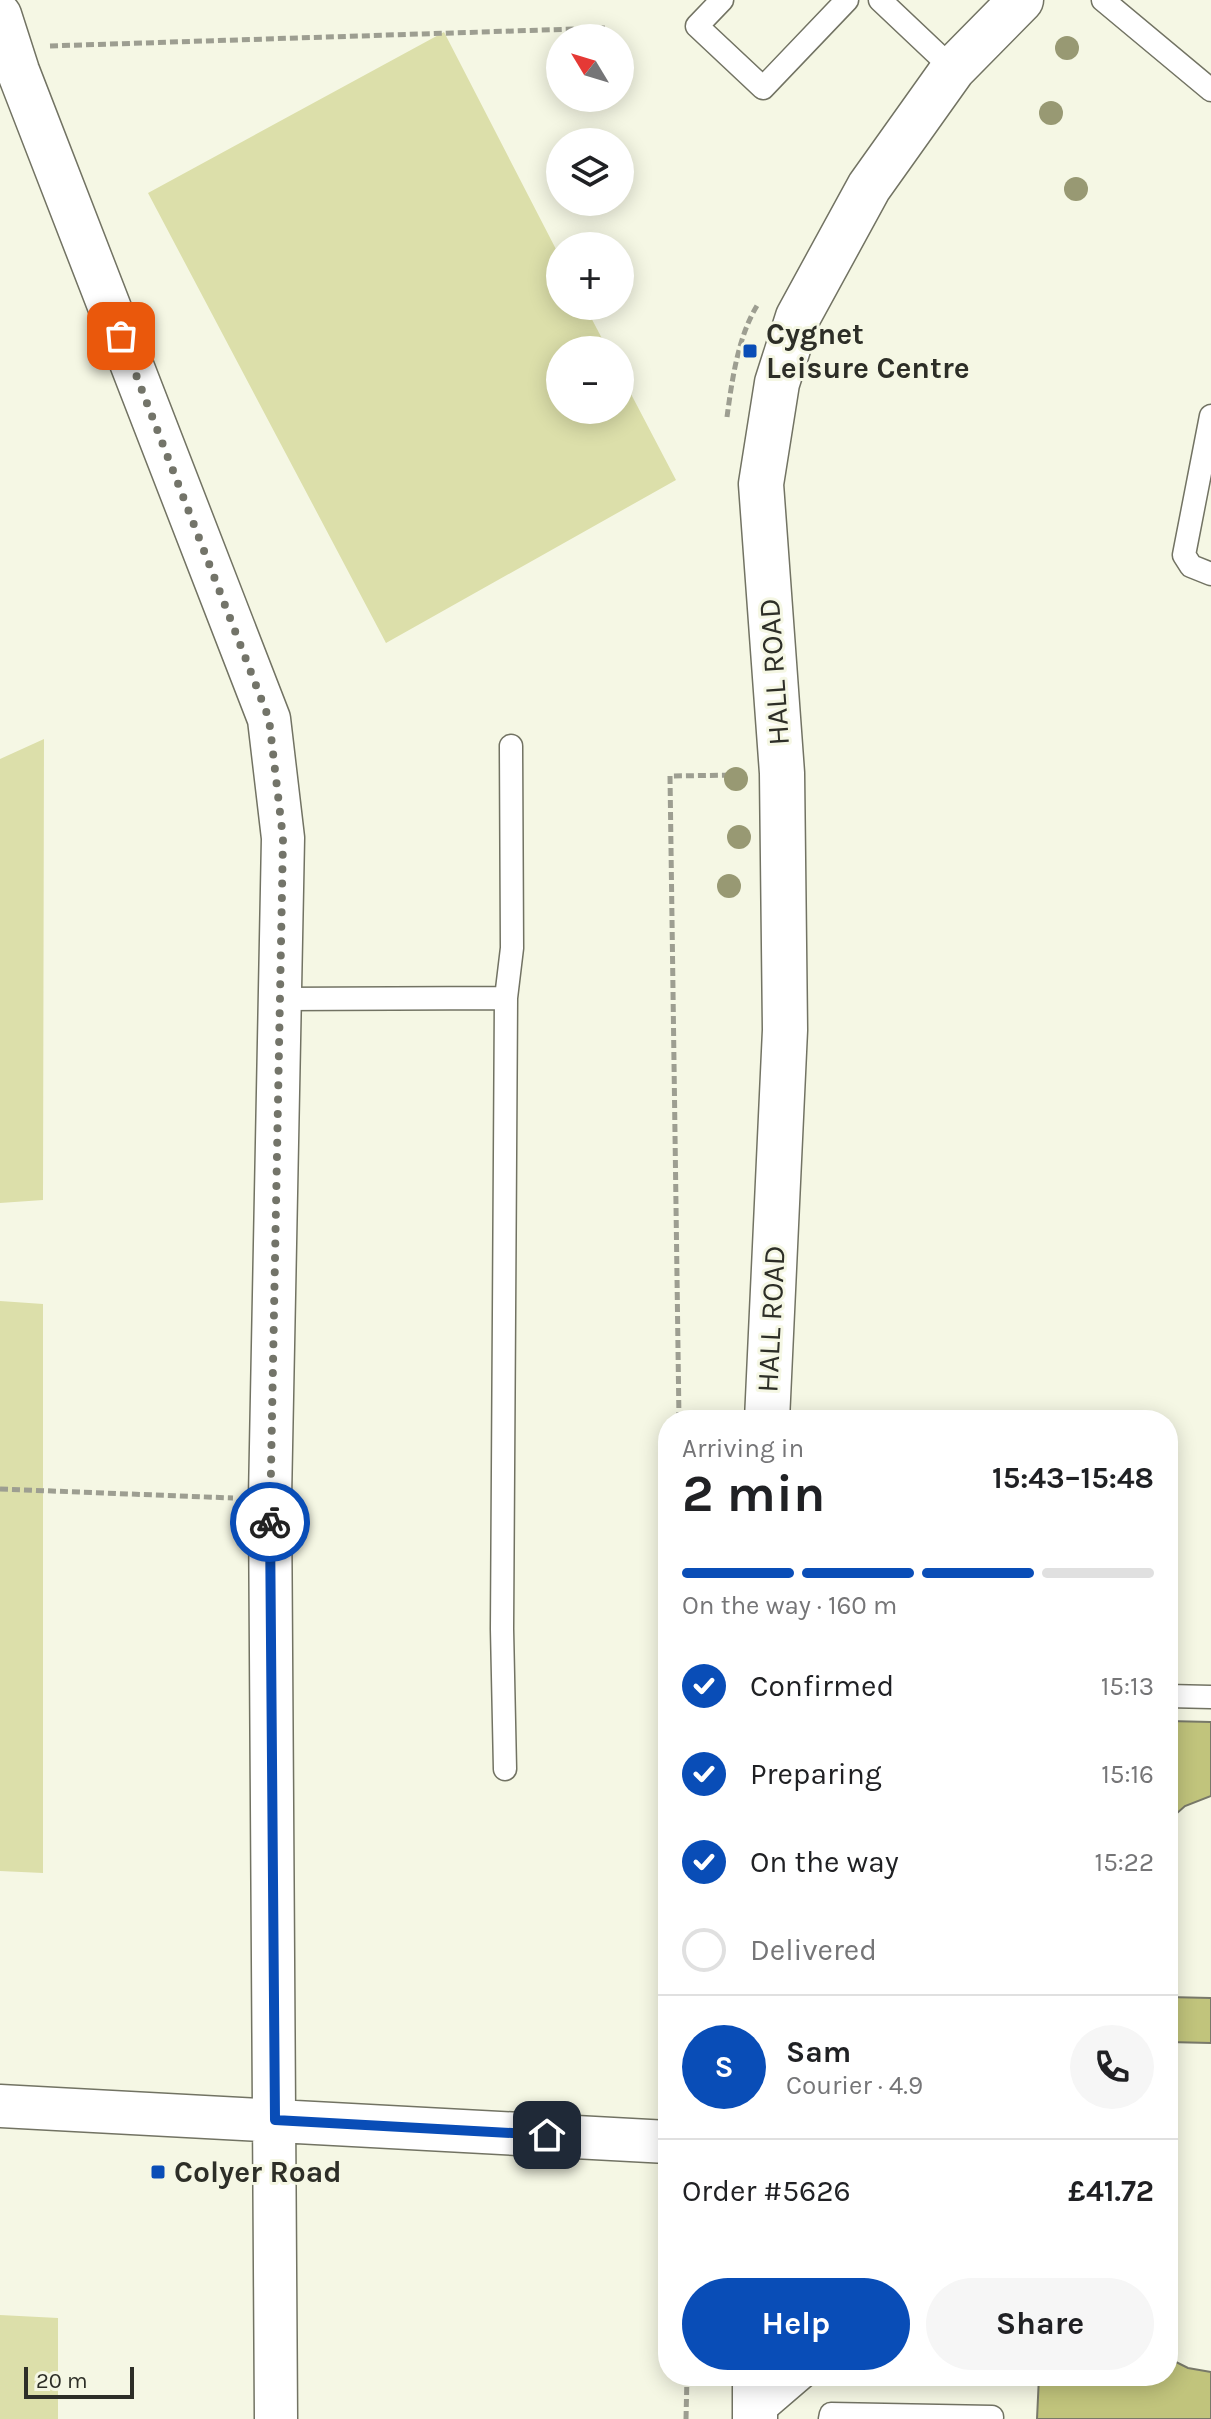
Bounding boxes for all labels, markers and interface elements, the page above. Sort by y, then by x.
north arrow [546,24,634,112]
map controls [546,24,634,424]
button: layers [546,128,634,216]
button: + [546,232,634,320]
pin [87,302,155,370]
icon: bag [99,314,143,358]
place label: Cygnet Leisure Centre [766,316,970,386]
button: − [546,336,634,424]
marker: Cygnet Leisure Centre [741,342,759,360]
street label: HALL ROAD [751,597,797,747]
street label: HALL ROAD [749,1245,793,1393]
text: Arriving in [682,1433,804,1464]
text: 15:43–15:48 [992,1460,1154,1496]
text: 2 min [682,1463,825,1524]
courier [230,1482,310,1562]
icon: bike [248,1500,292,1544]
text: On the way · 160 m [682,1590,897,1621]
icon: check [682,1664,726,1708]
text: Confirmed [750,1668,894,1704]
text: 15:13 [1101,1671,1154,1702]
icon: check [682,1752,726,1796]
text: Preparing [750,1756,882,1792]
text: 15:16 [1101,1759,1154,1790]
icon: check [682,1840,726,1884]
text: On the way [750,1844,899,1880]
text: 15:22 [1095,1847,1154,1878]
text: Delivered [750,1932,877,1968]
button: phone [1070,2025,1154,2109]
text: Sam [786,2034,851,2070]
text: S [714,2049,734,2085]
text: Courier · 4.9 [786,2070,923,2101]
pin [513,2101,581,2169]
icon: home [525,2113,569,2157]
place label: Colyer Road [174,2154,342,2190]
marker: Colyer Road [149,2163,167,2181]
text: Order #5626 [682,2173,851,2209]
text: £41.72 [1068,2173,1154,2209]
button: Help [682,2278,910,2370]
button: Share [926,2278,1154,2370]
scale bar [24,2363,134,2399]
text: 20 m [36,2368,88,2394]

